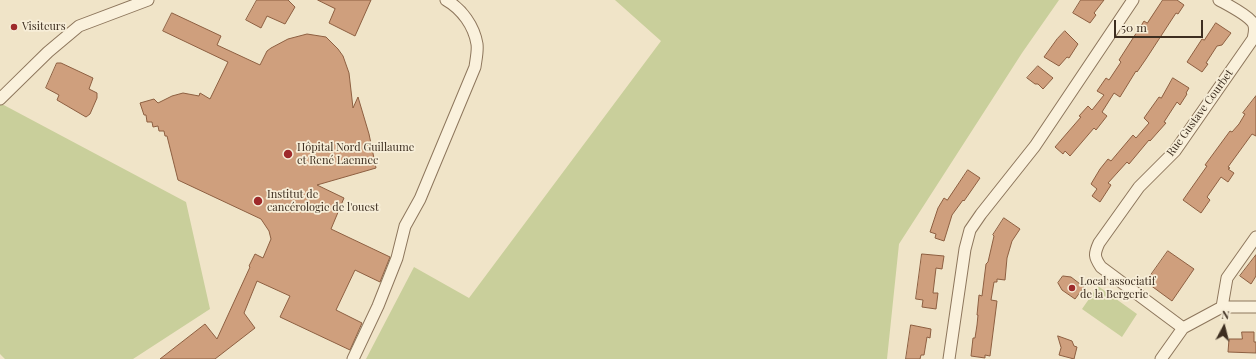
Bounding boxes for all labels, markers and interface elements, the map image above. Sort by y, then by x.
scale bar [1116,12,1205,38]
text: 50 m [1121,19,1147,35]
place label: Visiteurs [22,20,66,34]
marker: Visiteurs [9,22,19,32]
street label: Rue Gustave Courbet [1164,67,1236,159]
place label: Hôpital Nord Guillaume et René Laennec [297,141,414,167]
marker: Hôpital Nord Guillaume et René Laennec [282,148,294,160]
place label: Institut de cancérologie de l'ouest [267,188,379,214]
marker: Institut de cancérologie de l'ouest [252,195,264,207]
place label: Local associatif de la Bergerie [1080,275,1155,301]
marker: Local associatif de la Bergerie [1067,283,1077,293]
north arrow [1204,307,1244,347]
text: N [1221,307,1230,323]

